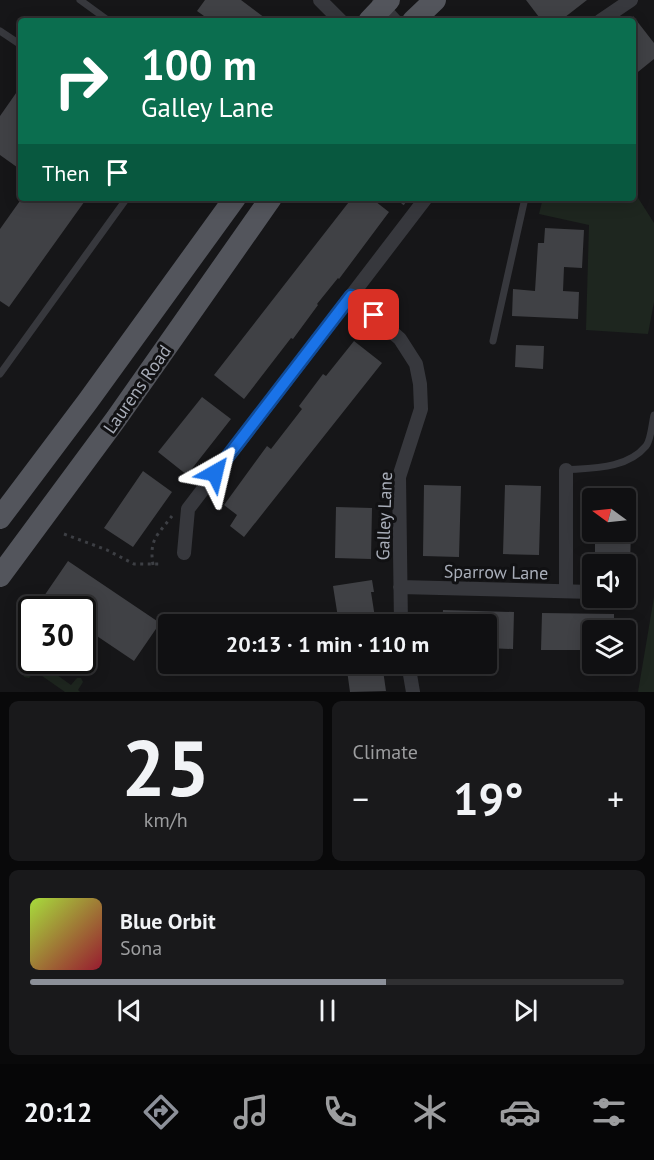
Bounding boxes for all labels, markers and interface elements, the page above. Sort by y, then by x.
text: 100 m [141,37,257,92]
icon: right [42,42,120,120]
text: Galley Lane [141,90,274,124]
icon: arrive [101,156,134,189]
text: Then [42,159,89,187]
pin [348,289,399,340]
icon: arrive [357,298,390,331]
street label: Laurens Road [98,340,176,438]
position arrow [183,441,247,505]
street label: Galley Lane [371,471,397,561]
north arrow [582,488,636,542]
map controls [582,488,636,674]
button: sound [582,554,636,608]
street label: Sparrow Lane [444,560,548,584]
speed limit sign: 30 [18,596,96,674]
button: layers [582,620,636,674]
text: 20:13 · 1 min · 110 m [226,630,429,658]
text: 25 [122,717,210,818]
text: Climate [353,739,418,765]
text: 19° [453,769,524,827]
text: − [353,777,369,820]
text: + [607,777,624,820]
text: km/h [144,807,188,833]
text: Blue Orbit [120,907,216,935]
text: Sona [120,935,162,961]
icon: previous [113,994,146,1027]
icon: pause [311,994,344,1027]
icon: next [509,994,542,1027]
icon: directions [140,1091,182,1133]
icon: music [230,1091,272,1133]
icon: phone [319,1091,361,1133]
icon: climate [409,1091,451,1133]
icon: car [499,1091,541,1133]
icon: filters [588,1091,630,1133]
text: 20:12 [24,1095,92,1129]

